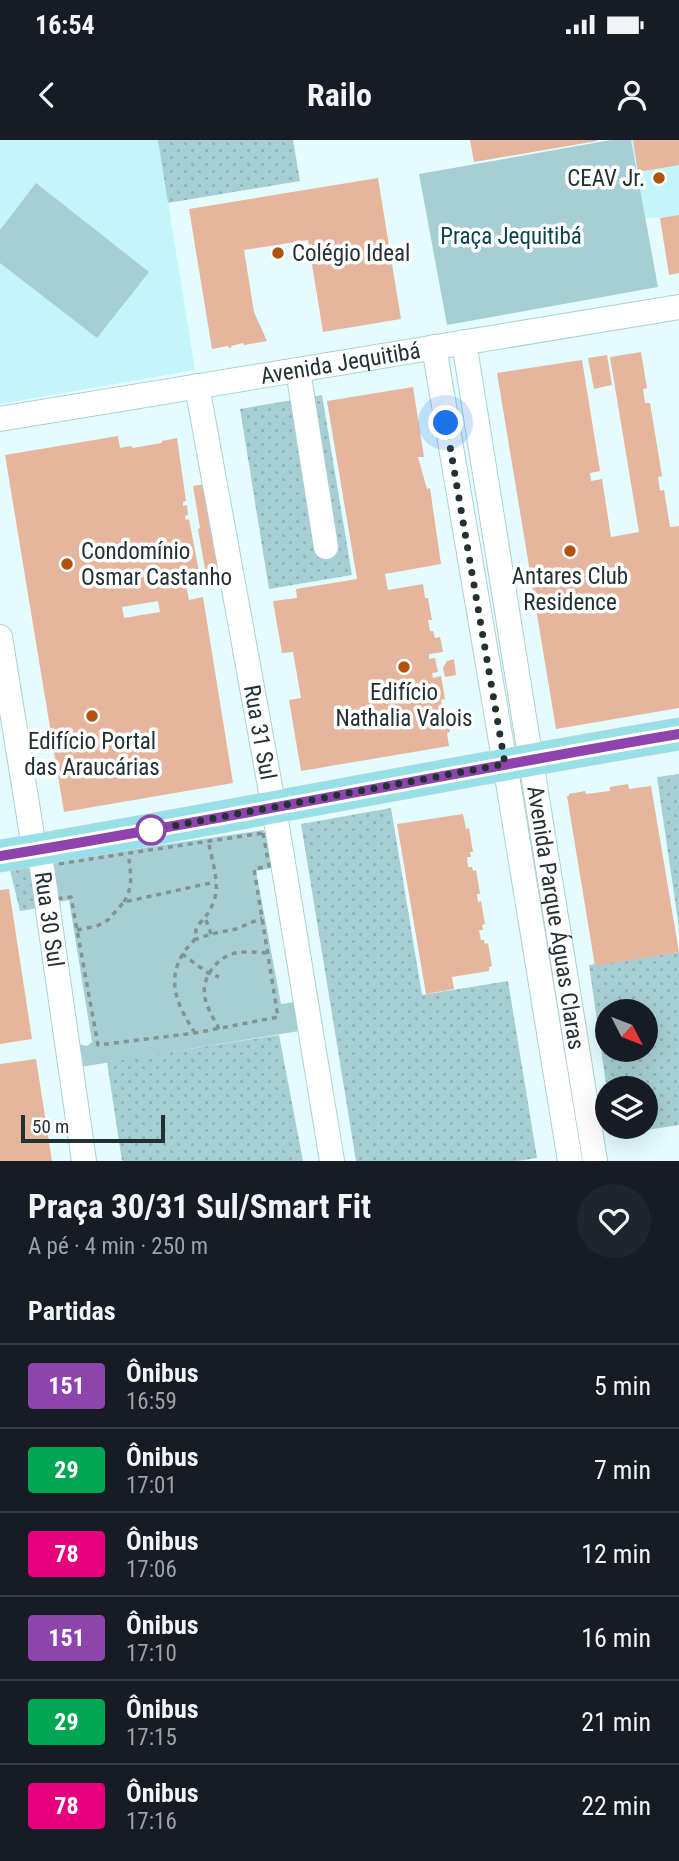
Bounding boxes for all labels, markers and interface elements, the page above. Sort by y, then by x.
text: 16:54 [35,10,95,40]
icon: back [28,76,66,114]
text: Railo [307,76,372,114]
icon: person [613,76,651,114]
place label: CEAV Jr. [567,165,645,192]
marker: CEAV Jr. [651,170,667,186]
park label: Praça Jequitibá [440,223,582,250]
place label: Colégio Ideal [292,240,410,267]
marker: Colégio Ideal [270,245,286,261]
street label: Avenida Jequitibá [258,336,422,389]
your location [428,405,463,440]
place label: Condomínio Osmar Castanho [81,538,232,591]
marker: Antares Club Residence [562,543,578,559]
marker: Condomínio Osmar Castanho [59,556,75,572]
place label: Antares Club Residence [512,563,628,616]
marker: Edifício Nathalia Valois [396,659,412,675]
place label: Edifício Nathalia Valois [335,679,473,732]
street label: Rua 31 Sul [238,683,282,782]
marker: Edifício Portal das Araucárias [84,708,100,724]
place label: Edifício Portal das Araucárias [24,728,160,781]
street label: Avenida Parque Águas Claras [522,784,590,1051]
unlabelled marker [136,815,166,845]
street label: Rua 30 Sul [29,870,70,969]
north arrow [595,999,658,1062]
map controls [595,999,658,1139]
button: layers [595,1076,658,1139]
scale bar [21,1112,164,1144]
text: 50 m [32,1115,69,1138]
button: heart [577,1184,651,1258]
text: Praça 30/31 Sul/Smart Fit [28,1187,371,1226]
text: A pé · 4 min · 250 m [28,1233,208,1260]
text: Partidas [28,1296,116,1326]
text: Ônibus [126,1358,199,1388]
text: 5 min [594,1371,651,1401]
text: 151 [48,1372,85,1400]
text: 16:59 [126,1388,177,1415]
text: Ônibus [126,1442,199,1472]
text: 7 min [594,1455,651,1485]
text: 29 [54,1456,79,1484]
text: 17:01 [126,1472,177,1499]
text: Ônibus [126,1526,199,1556]
text: 12 min [581,1539,651,1569]
text: 78 [54,1540,79,1568]
text: 17:06 [126,1556,177,1583]
text: Ônibus [126,1610,199,1640]
text: 16 min [581,1623,651,1653]
text: 151 [48,1624,85,1652]
text: 17:10 [126,1640,177,1667]
text: Ônibus [126,1694,199,1724]
text: 21 min [581,1707,651,1737]
text: 29 [54,1708,79,1736]
text: 17:15 [126,1724,177,1751]
text: Ônibus [126,1778,199,1808]
text: 22 min [581,1791,651,1821]
text: 78 [54,1792,79,1820]
text: 17:16 [126,1808,177,1835]

